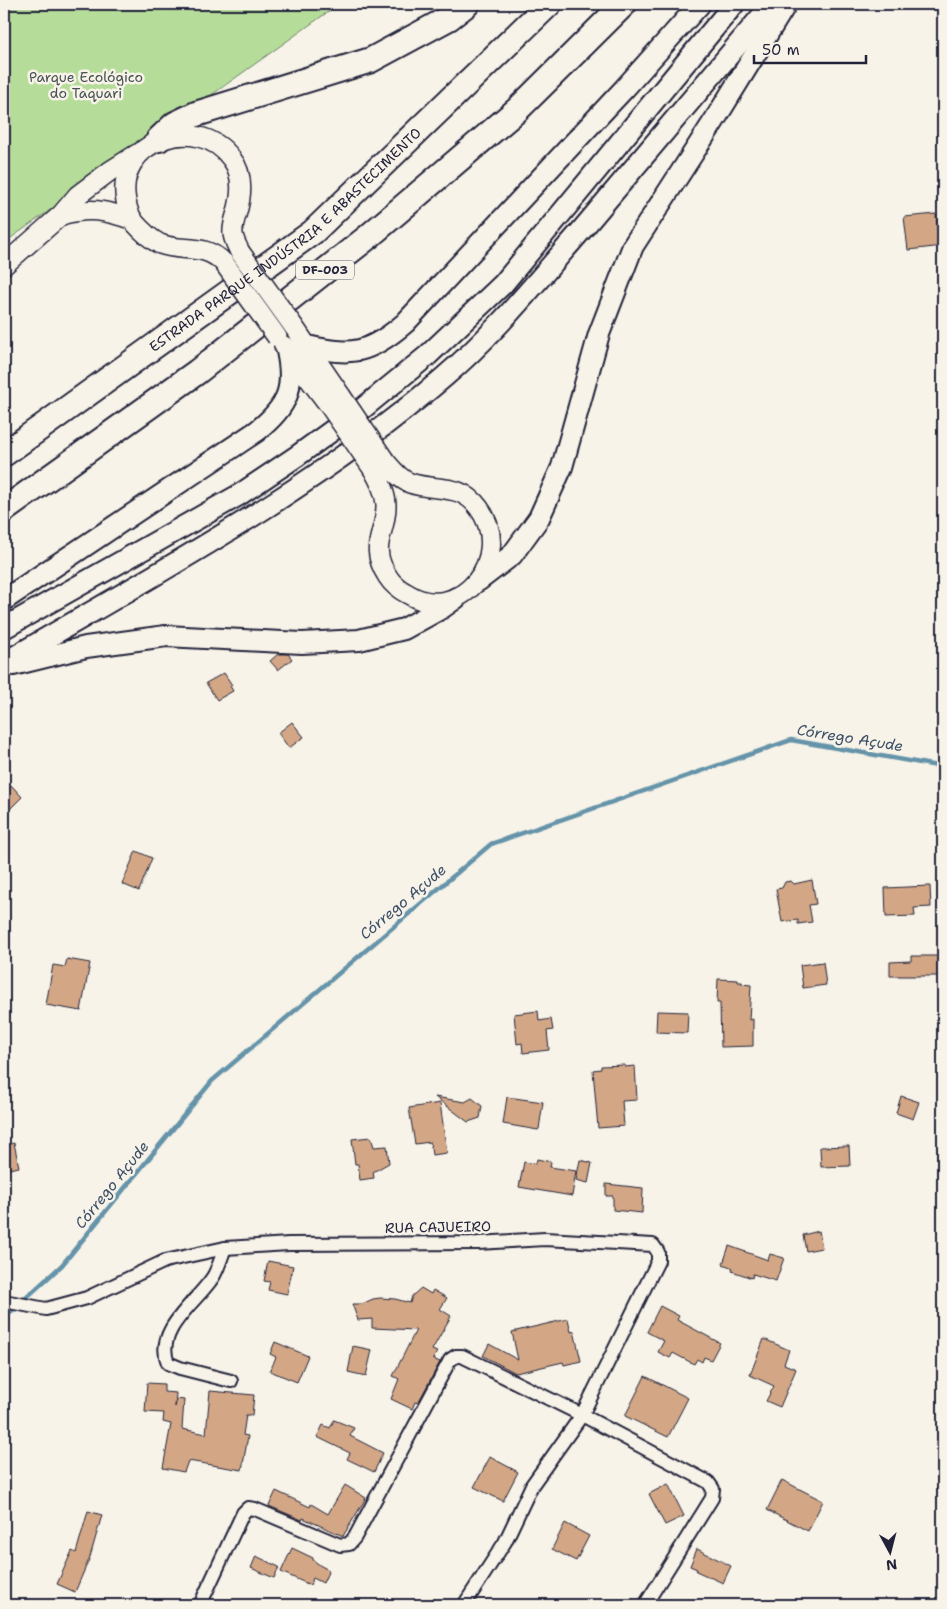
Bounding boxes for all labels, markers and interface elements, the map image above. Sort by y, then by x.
scale bar [754,32,867,64]
text: 50 m [762,40,800,60]
park label: Parque Ecológico do Taquari [29,68,143,102]
street label: ESTRADA PARQUE INDÚSTRIA E ABASTECIMENTO [146,124,425,356]
road number: DF-003 [296,260,354,280]
water label: Córrego Açude [795,720,905,756]
water label: Córrego Açude [355,860,451,944]
water label: Córrego Açude [70,1137,154,1233]
street label: RUA CAJUEIRO [385,1217,491,1237]
north arrow [864,1526,914,1576]
text: N [885,1555,898,1575]

